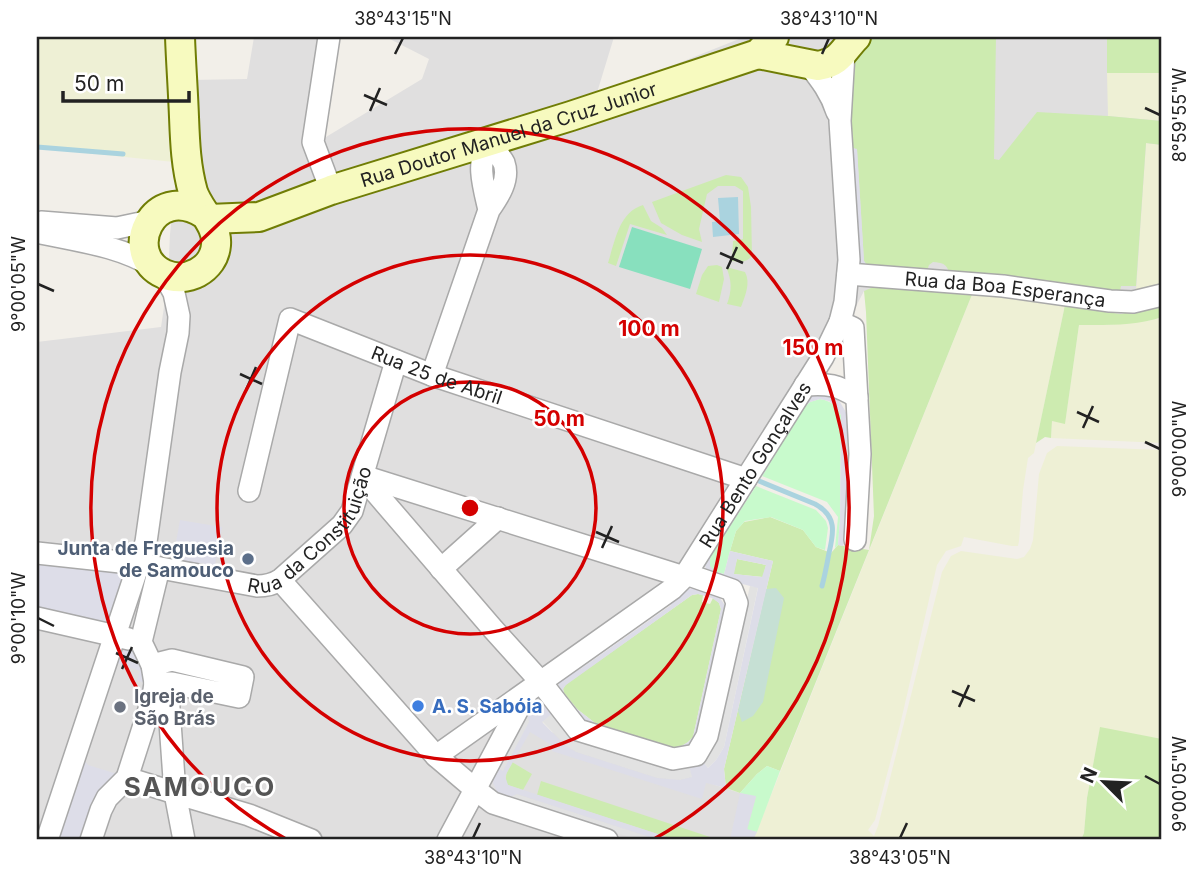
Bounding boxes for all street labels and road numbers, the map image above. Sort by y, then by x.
street label: Rua Doutor Manuel da Cruz Junior [358,77,660,192]
street label: Rua da Boa Esperança [904,267,1107,312]
street label: Rua 25 de Abril [368,341,505,409]
street label: Rua Bento Gonçalves [694,378,816,552]
street label: Rua da Constituição [245,464,376,598]

